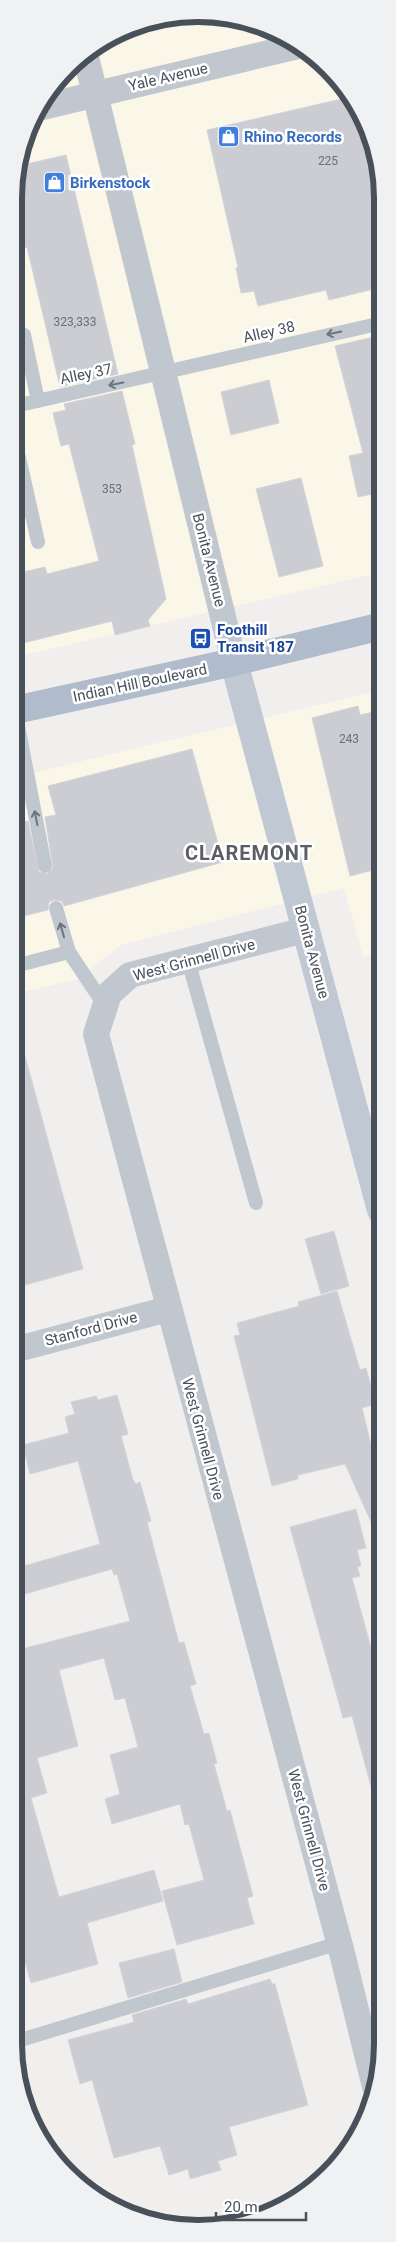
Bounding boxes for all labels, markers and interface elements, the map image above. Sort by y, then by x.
street label: Yale Avenue [127,59,210,95]
shop icon: Rhino Records [216,125,240,149]
place label: Rhino Records [244,128,342,146]
house number: 225 [318,154,338,168]
shop icon: Birkenstock [42,171,66,195]
place label: Birkenstock [70,174,151,192]
house number: 323,333 [54,315,96,329]
street label: Alley 38 [241,317,297,347]
one-way arrow [327,329,343,338]
street label: Alley 37 [58,360,114,388]
one-way arrow [108,380,124,389]
house number: 353 [102,482,122,496]
street label: Bonita Avenue [189,511,229,609]
place label: Foothill Transit 187 [217,621,294,656]
bus stop icon: Foothill Transit 187 [189,627,213,651]
street label: Indian Hill Boulevard [71,660,209,706]
house number: 243 [339,732,359,746]
one-way arrow [31,811,40,827]
district label: CLAREMONT [185,841,313,865]
street label: Bonita Avenue [291,903,333,1001]
one-way arrow [57,923,67,939]
street label: West Grinnell Drive [131,935,257,985]
street label: Stanford Drive [43,1308,139,1350]
street label: West Grinnell Drive [178,1376,228,1502]
street label: West Grinnell Drive [284,1767,334,1893]
scale bar [216,2190,306,2222]
text: 20 m [224,2198,258,2216]

